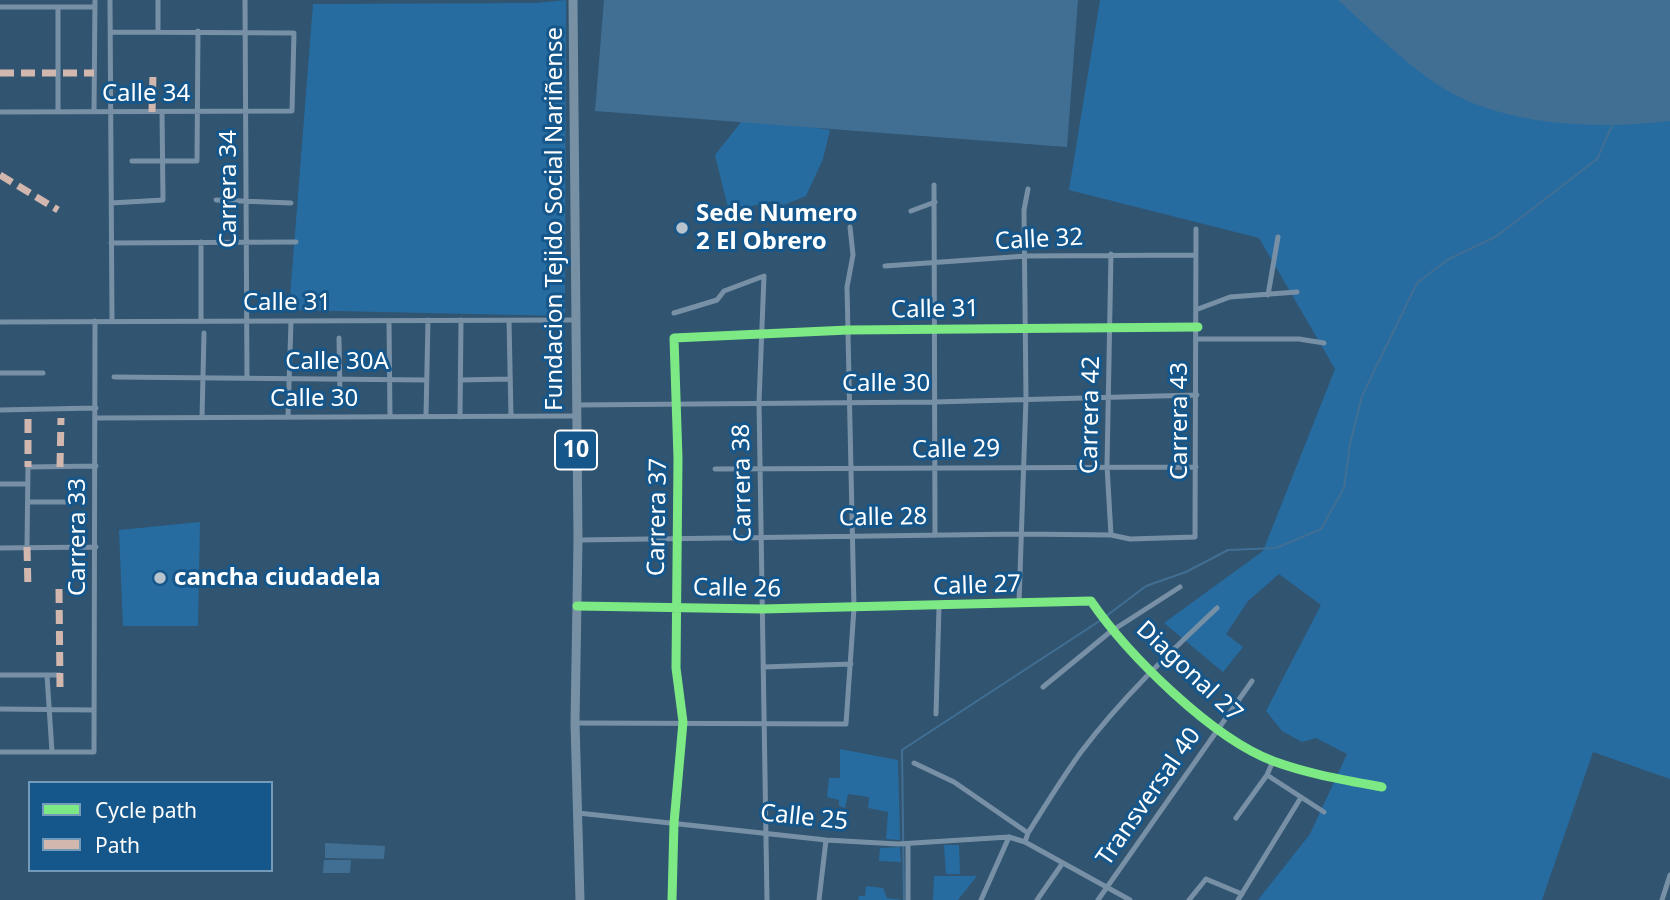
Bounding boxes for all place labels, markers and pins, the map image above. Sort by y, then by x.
place label: Sede Numero 2 El Obrero [696,200,857,256]
marker: Sede Numero 2 El Obrero [674,220,690,236]
place label: cancha ciudadela [174,564,381,592]
marker: cancha ciudadela [152,570,168,586]

